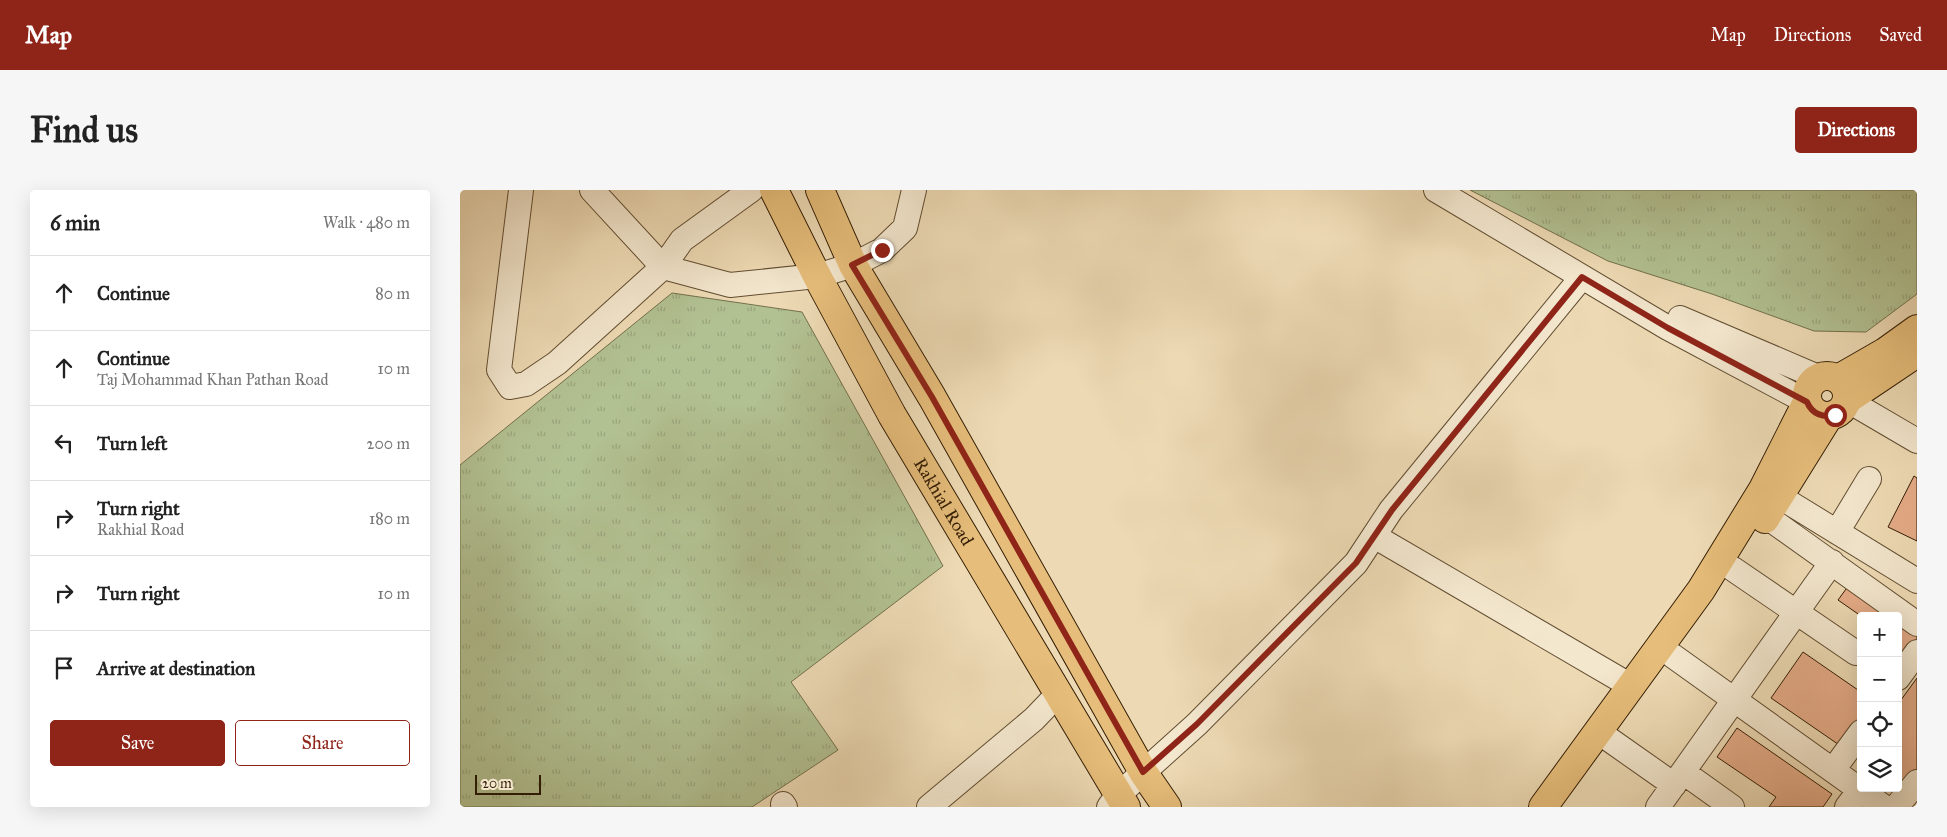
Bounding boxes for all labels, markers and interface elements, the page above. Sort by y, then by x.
text: Map [25,20,72,50]
text: Map [1710,24,1746,46]
text: Directions [1774,24,1851,46]
text: Saved [1879,24,1922,46]
button: Directions [1795,107,1917,153]
text: Find us [30,109,138,152]
text: 6 min [50,210,100,236]
text: Walk · 480 m [323,213,410,232]
route end [871,239,894,262]
icon: ahead [50,279,78,307]
text: Continue [97,282,170,305]
text: 80 m [375,284,410,303]
text: Continue [97,347,170,370]
icon: ahead [50,354,78,382]
text: 10 m [378,359,410,378]
text: Taj Mohammad Khan Pathan Road [97,370,329,389]
route start [1824,404,1847,427]
icon: left [50,429,78,457]
text: Turn left [97,432,167,455]
text: 200 m [367,434,410,453]
street label: Rakhial Road [909,454,978,550]
text: Turn right [97,497,180,520]
icon: right [50,504,78,532]
text: 180 m [369,509,410,528]
text: Rakhial Road [97,520,184,539]
icon: right [50,579,78,607]
text: Turn right [97,582,180,605]
text: 10 m [378,584,410,603]
map controls [1857,612,1902,792]
button: + [1857,612,1902,657]
icon: arrive [50,654,78,682]
text: Arrive at destination [97,657,255,680]
button: − [1857,657,1902,702]
button: locate [1857,702,1902,747]
button: Save [50,720,225,766]
button: Share [235,720,410,766]
button: layers [1857,747,1902,792]
scale bar [475,772,541,795]
text: 20 m [482,775,512,792]

